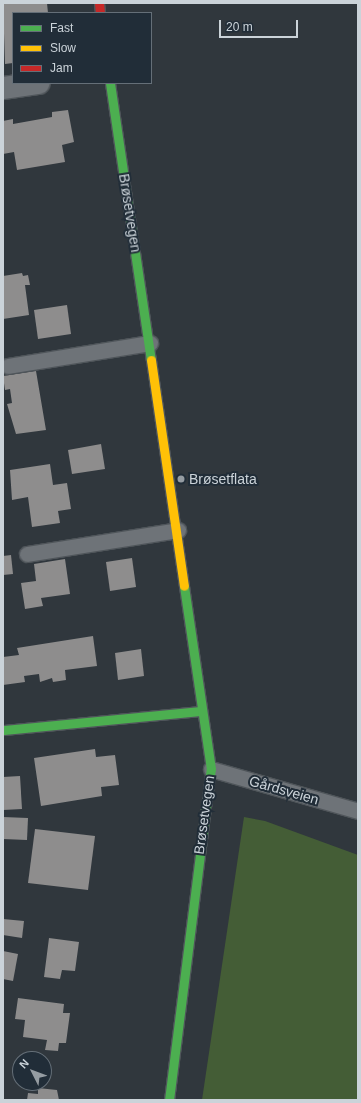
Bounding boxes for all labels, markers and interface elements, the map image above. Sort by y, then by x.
legend [12,12,152,84]
scale bar [221,12,300,38]
text: 20 m [226,20,253,34]
text: Fast [50,21,73,35]
text: Slow [50,41,76,55]
text: Jam [50,61,73,75]
street label: Brøsetvegen [115,172,145,254]
place label: Brøsetflata [189,471,257,487]
marker: Brøsetflata [176,474,186,484]
street label: Gårdsveien [247,772,321,808]
street label: Brøsetvegen [190,775,218,855]
north arrow [12,1051,52,1091]
text: N [17,1057,31,1071]

